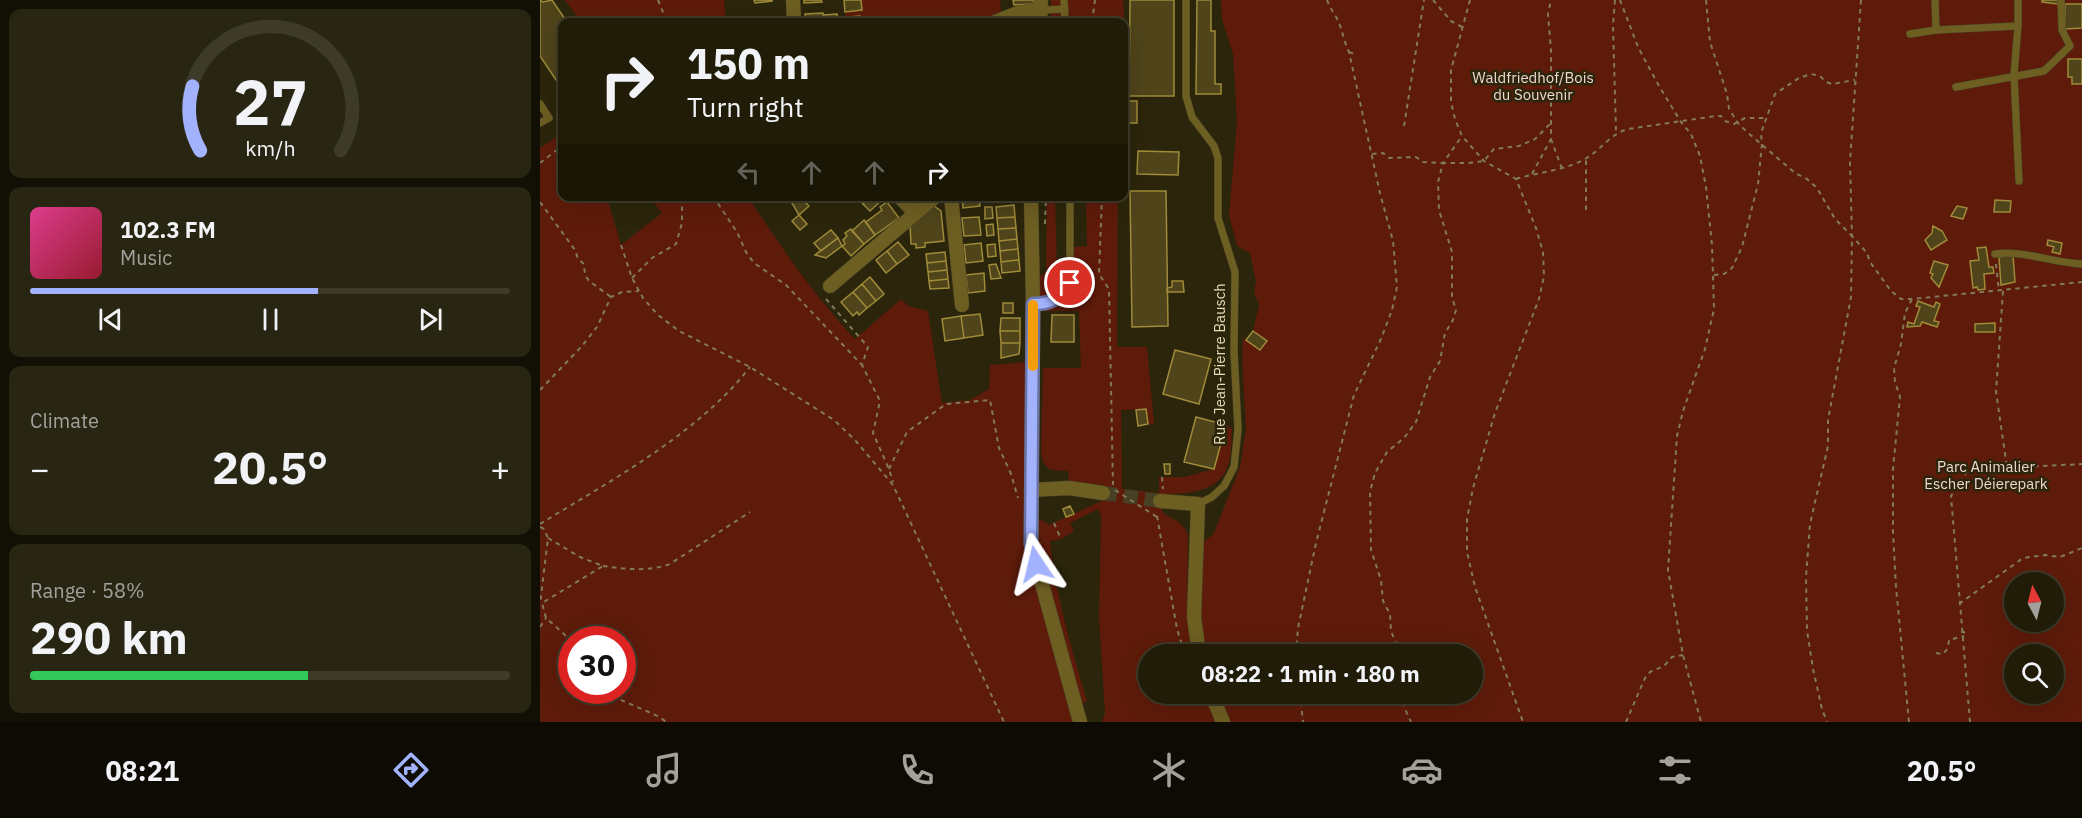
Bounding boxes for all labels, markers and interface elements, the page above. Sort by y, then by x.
text: 150 m [687,36,810,91]
icon: right [588,42,666,120]
text: 27 [233,61,307,142]
park label: Waldfriedhof/Bois du Souvenir [1472,68,1594,104]
text: Turn right [687,89,804,124]
text: km/h [245,134,295,162]
icon: left [732,156,765,189]
icon: ahead [795,156,828,189]
icon: ahead [858,156,891,189]
icon: right [921,156,954,189]
text: 102.3 FM [120,215,216,244]
text: Music [120,244,172,271]
pin [1044,257,1095,308]
icon: arrive [1053,266,1086,299]
street label: Rue Jean-Pierre Bausch [1210,283,1229,445]
icon: previous [94,303,127,336]
icon: pause [254,303,287,336]
icon: next [414,303,447,336]
text: Climate [30,407,99,434]
text: 20.5° [212,438,328,496]
text: − [30,447,50,490]
text: + [490,447,510,490]
park label: Parc Animalier Escher Déierepark [1924,457,2048,493]
position arrow [1004,532,1068,596]
north arrow [2004,572,2064,632]
map controls [2004,572,2064,704]
text: Range · 58% [30,577,145,604]
text: 290 km [30,608,188,666]
speed limit sign: 30 [558,626,636,704]
button: search [2004,644,2064,704]
text: 08:22 · 1 min · 180 m [1201,659,1420,688]
icon: directions [390,749,432,791]
icon: music [643,749,685,791]
icon: phone [896,749,938,791]
icon: climate [1148,749,1190,791]
icon: car [1401,749,1443,791]
icon: filters [1654,749,1696,791]
text: 08:21 [105,753,179,788]
text: 20.5° [1907,753,1976,788]

